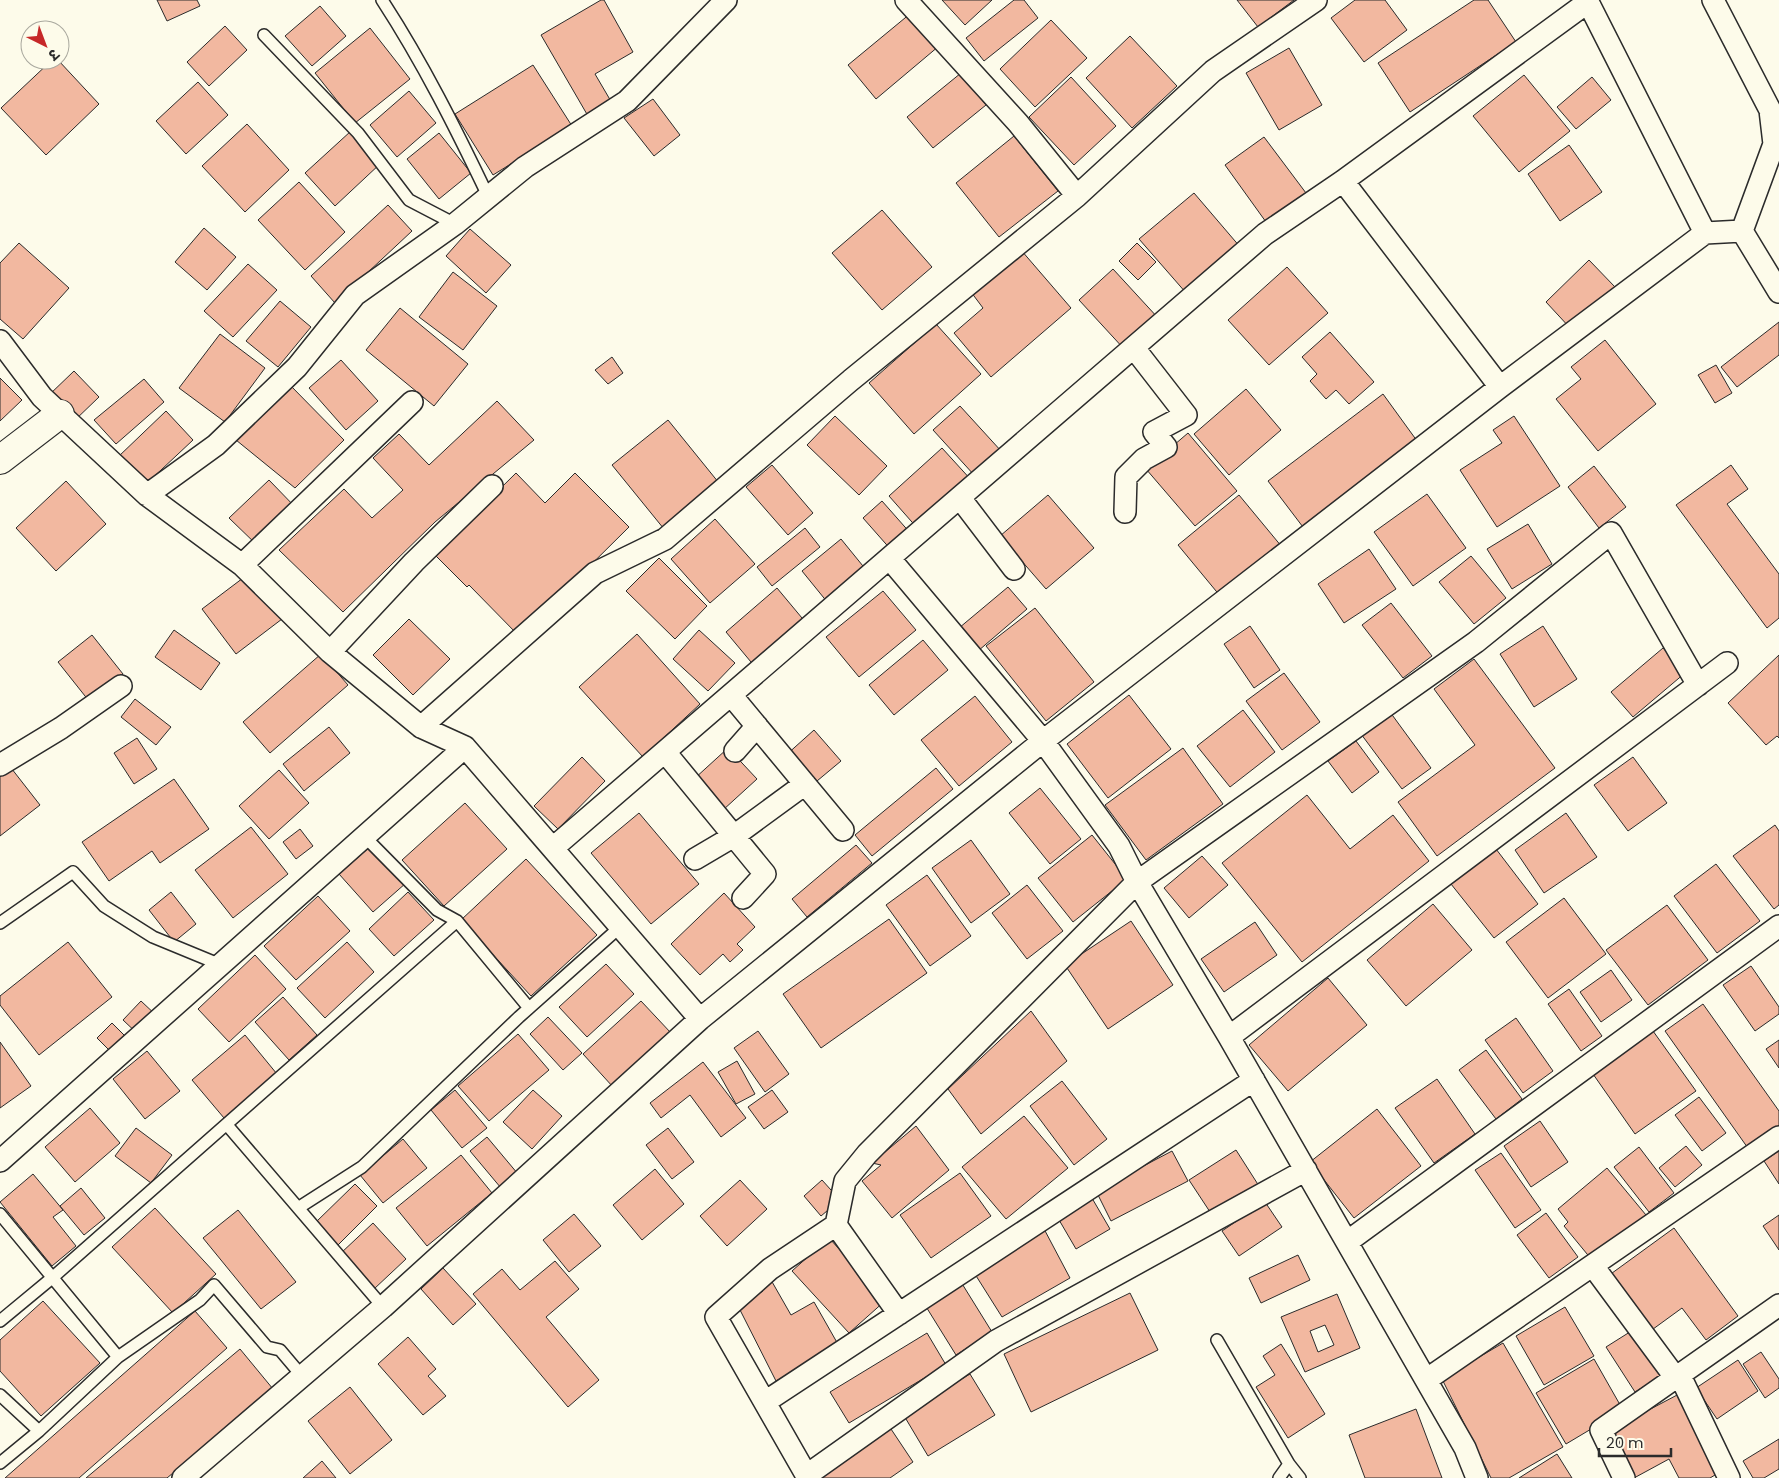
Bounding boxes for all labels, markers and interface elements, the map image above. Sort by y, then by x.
north arrow [20,20,70,70]
text: उ [43,44,64,65]
scale bar [1599,1426,1672,1458]
text: 20 m [1606,1432,1644,1453]

